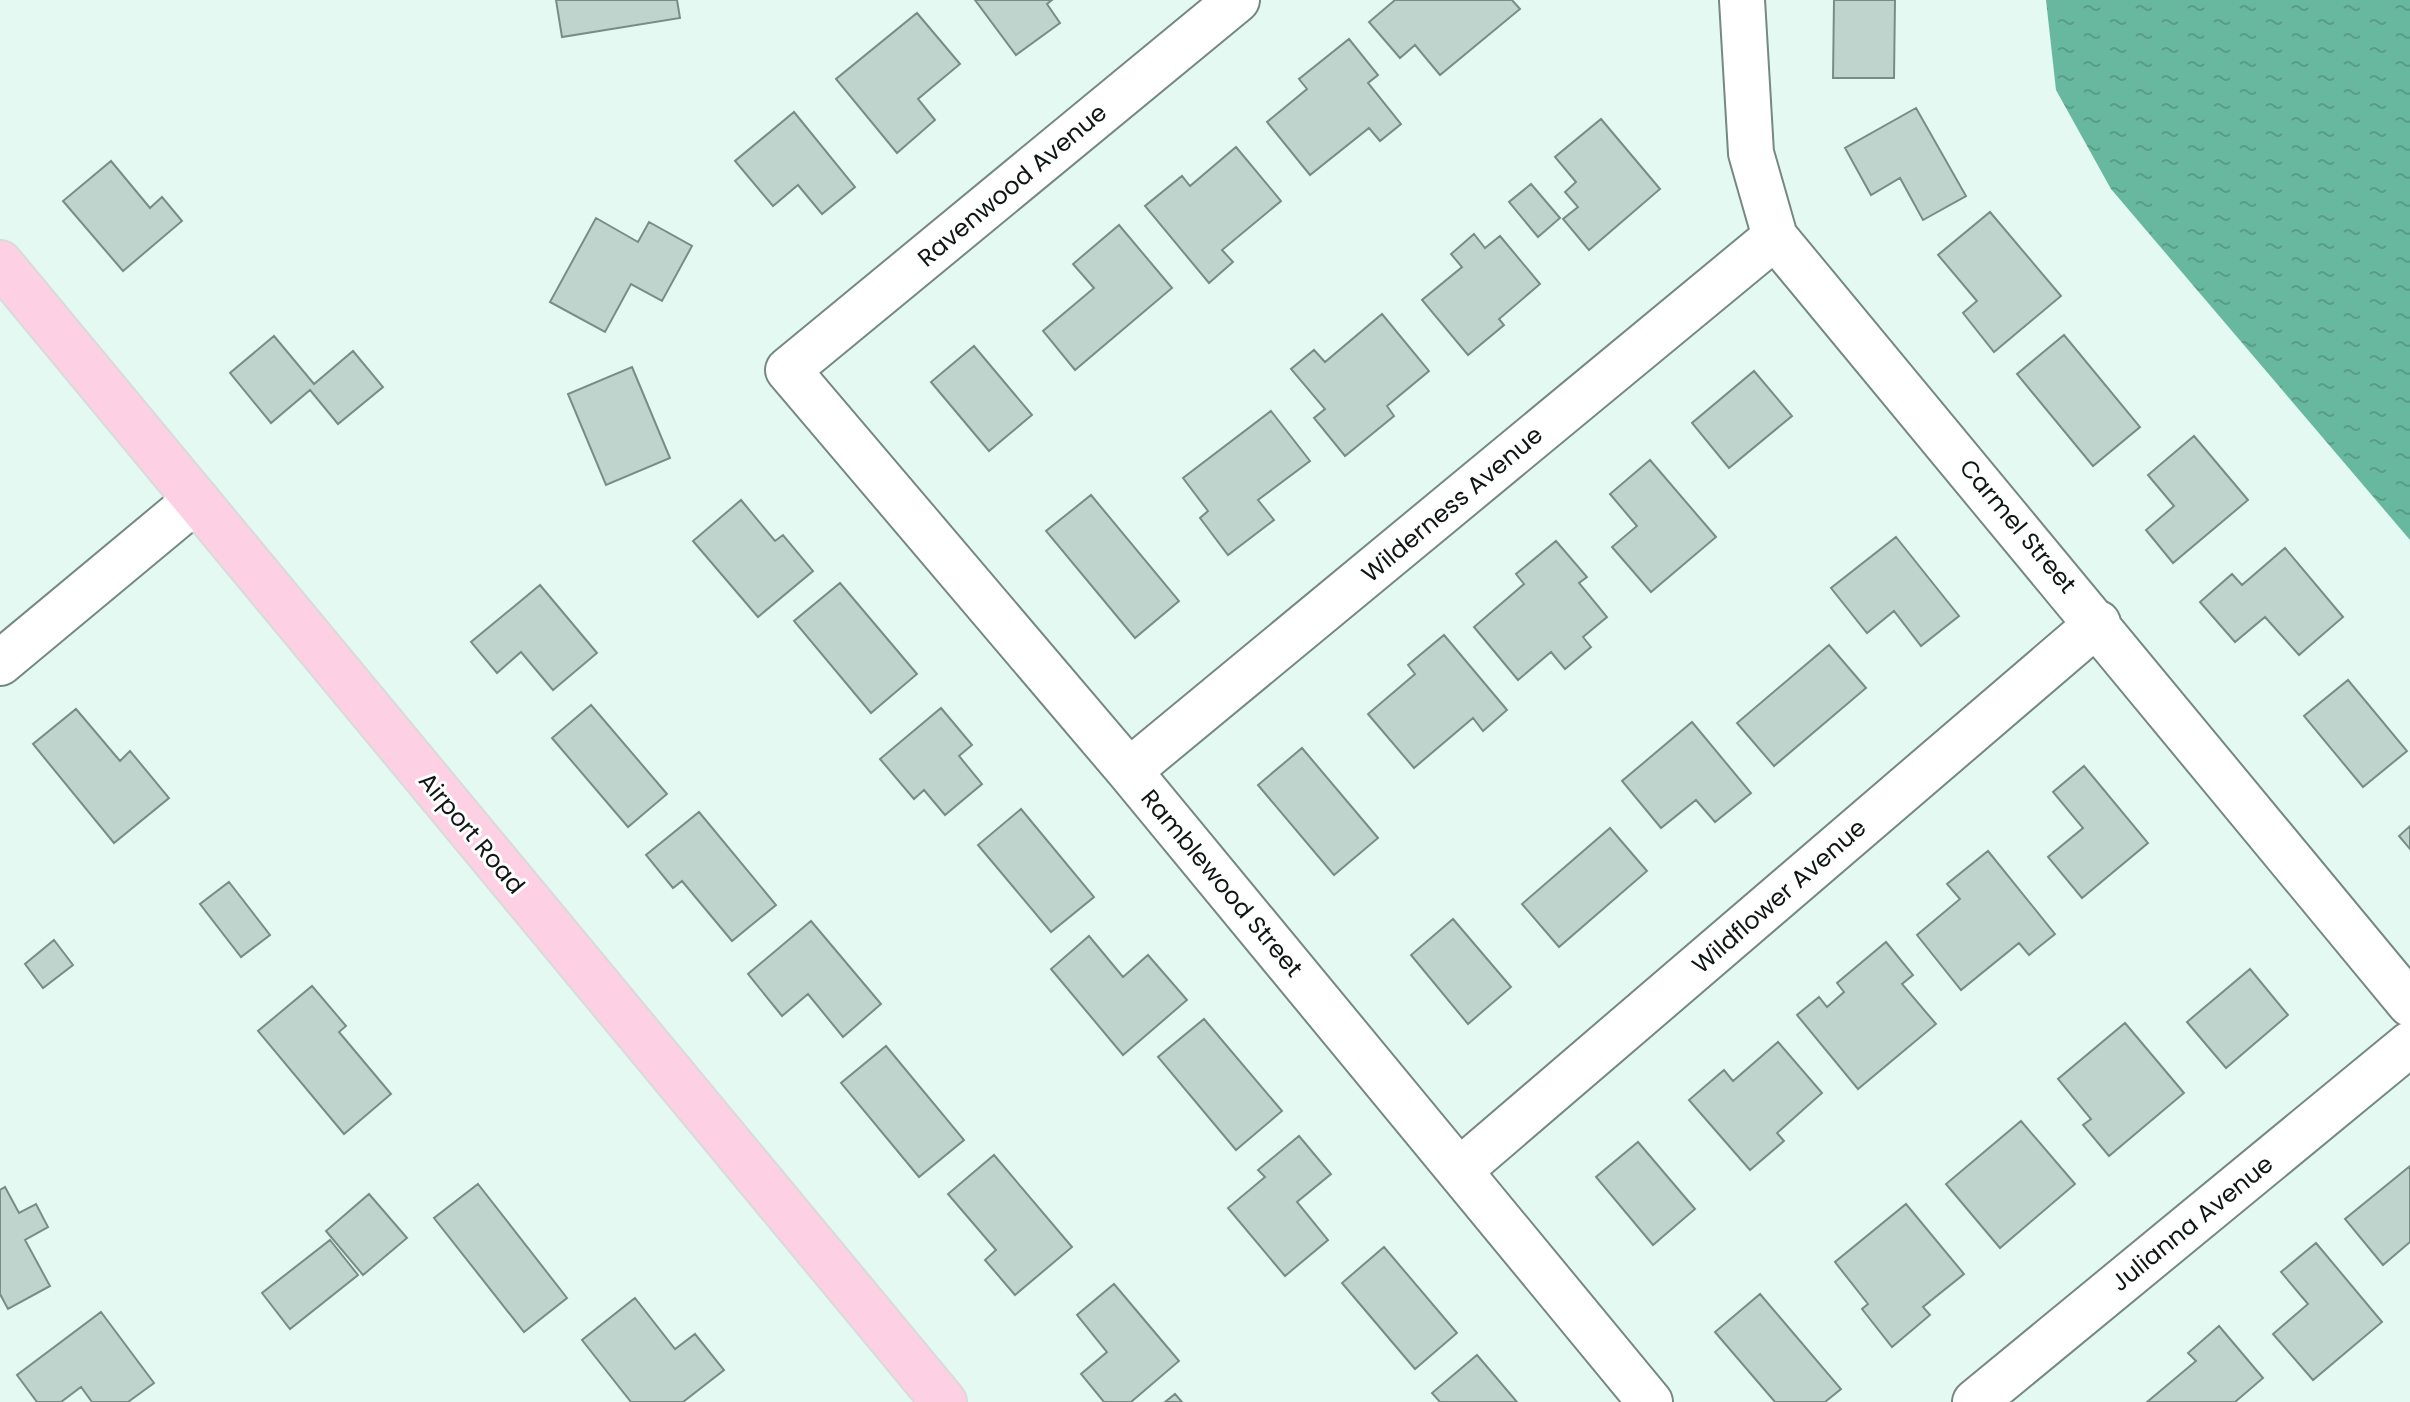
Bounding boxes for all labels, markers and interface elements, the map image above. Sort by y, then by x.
street label: Ravenwood Avenue [910,96,1114,274]
street label: Wilderness Avenue [1354,418,1550,590]
street label: Carmel Street [1952,452,2084,600]
street label: Airport Road [411,765,533,901]
street label: Ramblewood Street [1134,782,1310,984]
street label: Wildflower Avenue [1685,811,1873,981]
street label: Julianna Avenue [2104,1147,2280,1299]

